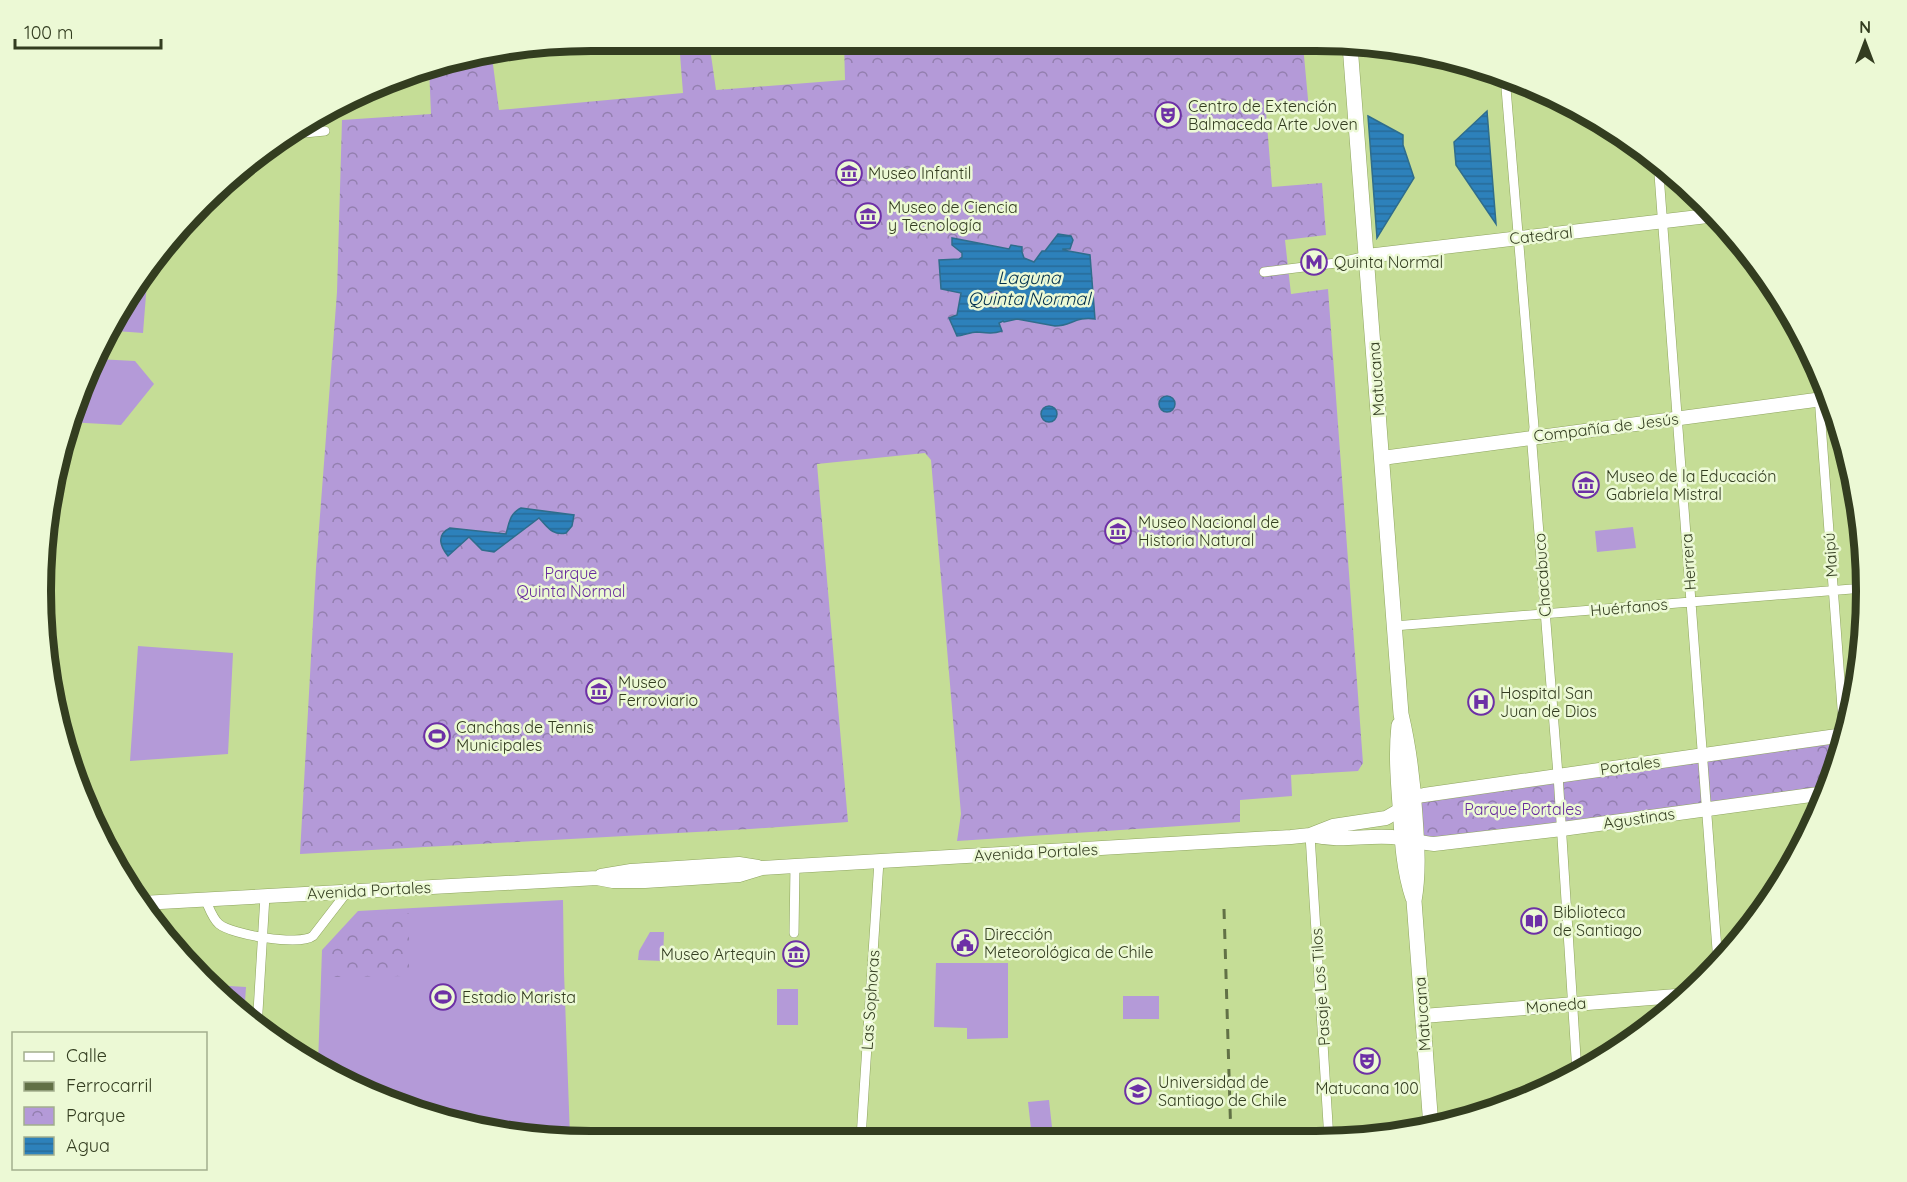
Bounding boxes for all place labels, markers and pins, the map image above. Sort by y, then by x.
place label: Centro de Extención Balmaceda Arte Joven [1188,96,1358,134]
theatre icon: Centro de Extención Balmaceda Arte Joven [1153,100,1183,130]
museum icon: Museo Infantil [834,158,864,188]
place label: Museo Infantil [868,163,971,183]
place label: Museo de Ciencia y Tecnología [888,197,1018,235]
museum icon: Museo de Ciencia y Tecnología [853,201,883,231]
metro station icon: Quinta Normal [1299,247,1329,277]
place label: Quinta Normal [1334,252,1443,272]
place label: Museo de la Educación Gabriela Mistral [1606,466,1776,504]
museum icon: Museo de la Educación Gabriela Mistral [1571,470,1601,500]
place label: Museo Nacional de Historia Natural [1138,512,1279,550]
museum icon: Museo Nacional de Historia Natural [1103,516,1133,546]
place label: Museo Ferroviario [618,672,698,710]
museum icon: Museo Ferroviario [584,676,614,706]
place label: Hospital San Juan de Dios [1500,683,1597,721]
hospital icon: Hospital San Juan de Dios [1466,687,1496,717]
place label: Canchas de Tennis Municipales [456,717,594,755]
sports icon: Canchas de Tennis Municipales [422,721,452,751]
place label: Biblioteca de Santiago [1553,902,1642,940]
library icon: Biblioteca de Santiago [1519,906,1549,936]
place label: Dirección Meteorológica de Chile [984,924,1154,962]
public building icon: Dirección Meteorológica de Chile [950,928,980,958]
museum icon: Museo Artequin [781,939,811,969]
place label: Museo Artequin [661,944,776,964]
sports icon: Estadio Marista [428,982,458,1012]
place label: Estadio Marista [462,987,576,1007]
theatre icon: Matucana 100 [1352,1046,1382,1076]
place label: Universidad de Santiago de Chile [1158,1072,1287,1110]
school or university icon: Universidad de Santiago de Chile [1123,1076,1153,1106]
place label: Matucana 100 [1315,1078,1419,1098]

